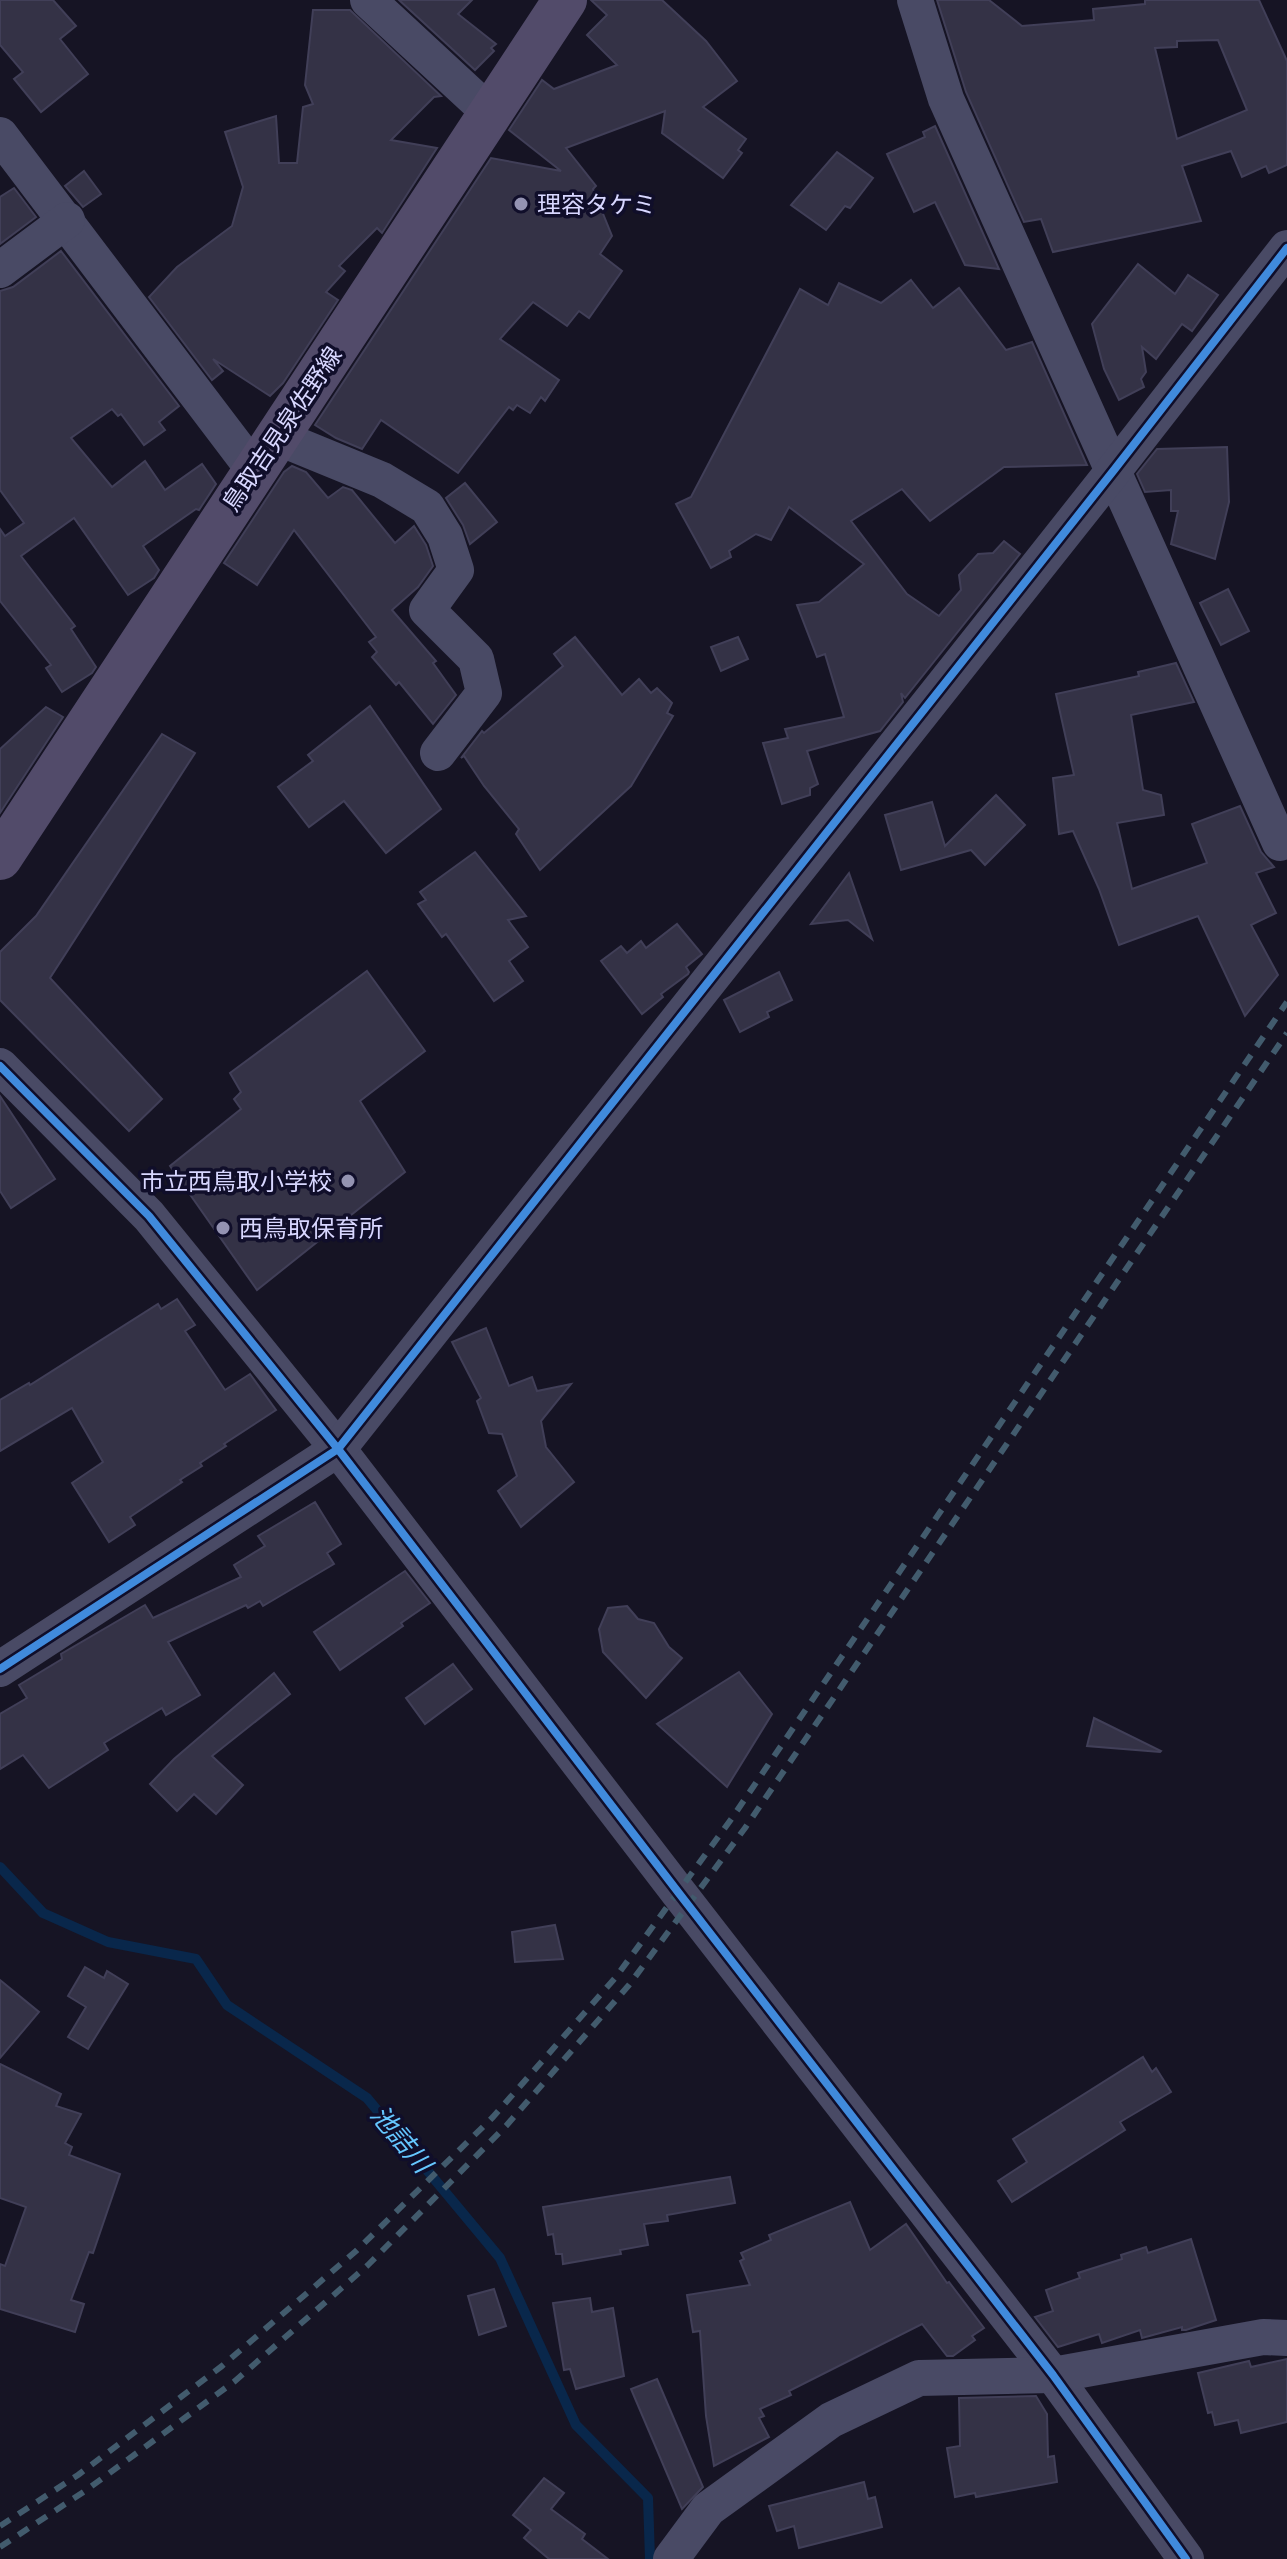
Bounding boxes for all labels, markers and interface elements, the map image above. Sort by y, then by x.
place label: 理容タケミ [537,188,656,221]
marker: 理容タケミ [512,195,530,213]
street label: 鳥取吉見泉佐野線 [215,340,349,518]
place label: 市立西鳥取小学校 [140,1165,332,1198]
marker: 市立西鳥取小学校 [339,1172,357,1190]
place label: 西鳥取保育所 [239,1212,383,1245]
marker: 西鳥取保育所 [214,1219,232,1237]
water label: 池詰川 [362,2098,442,2183]

